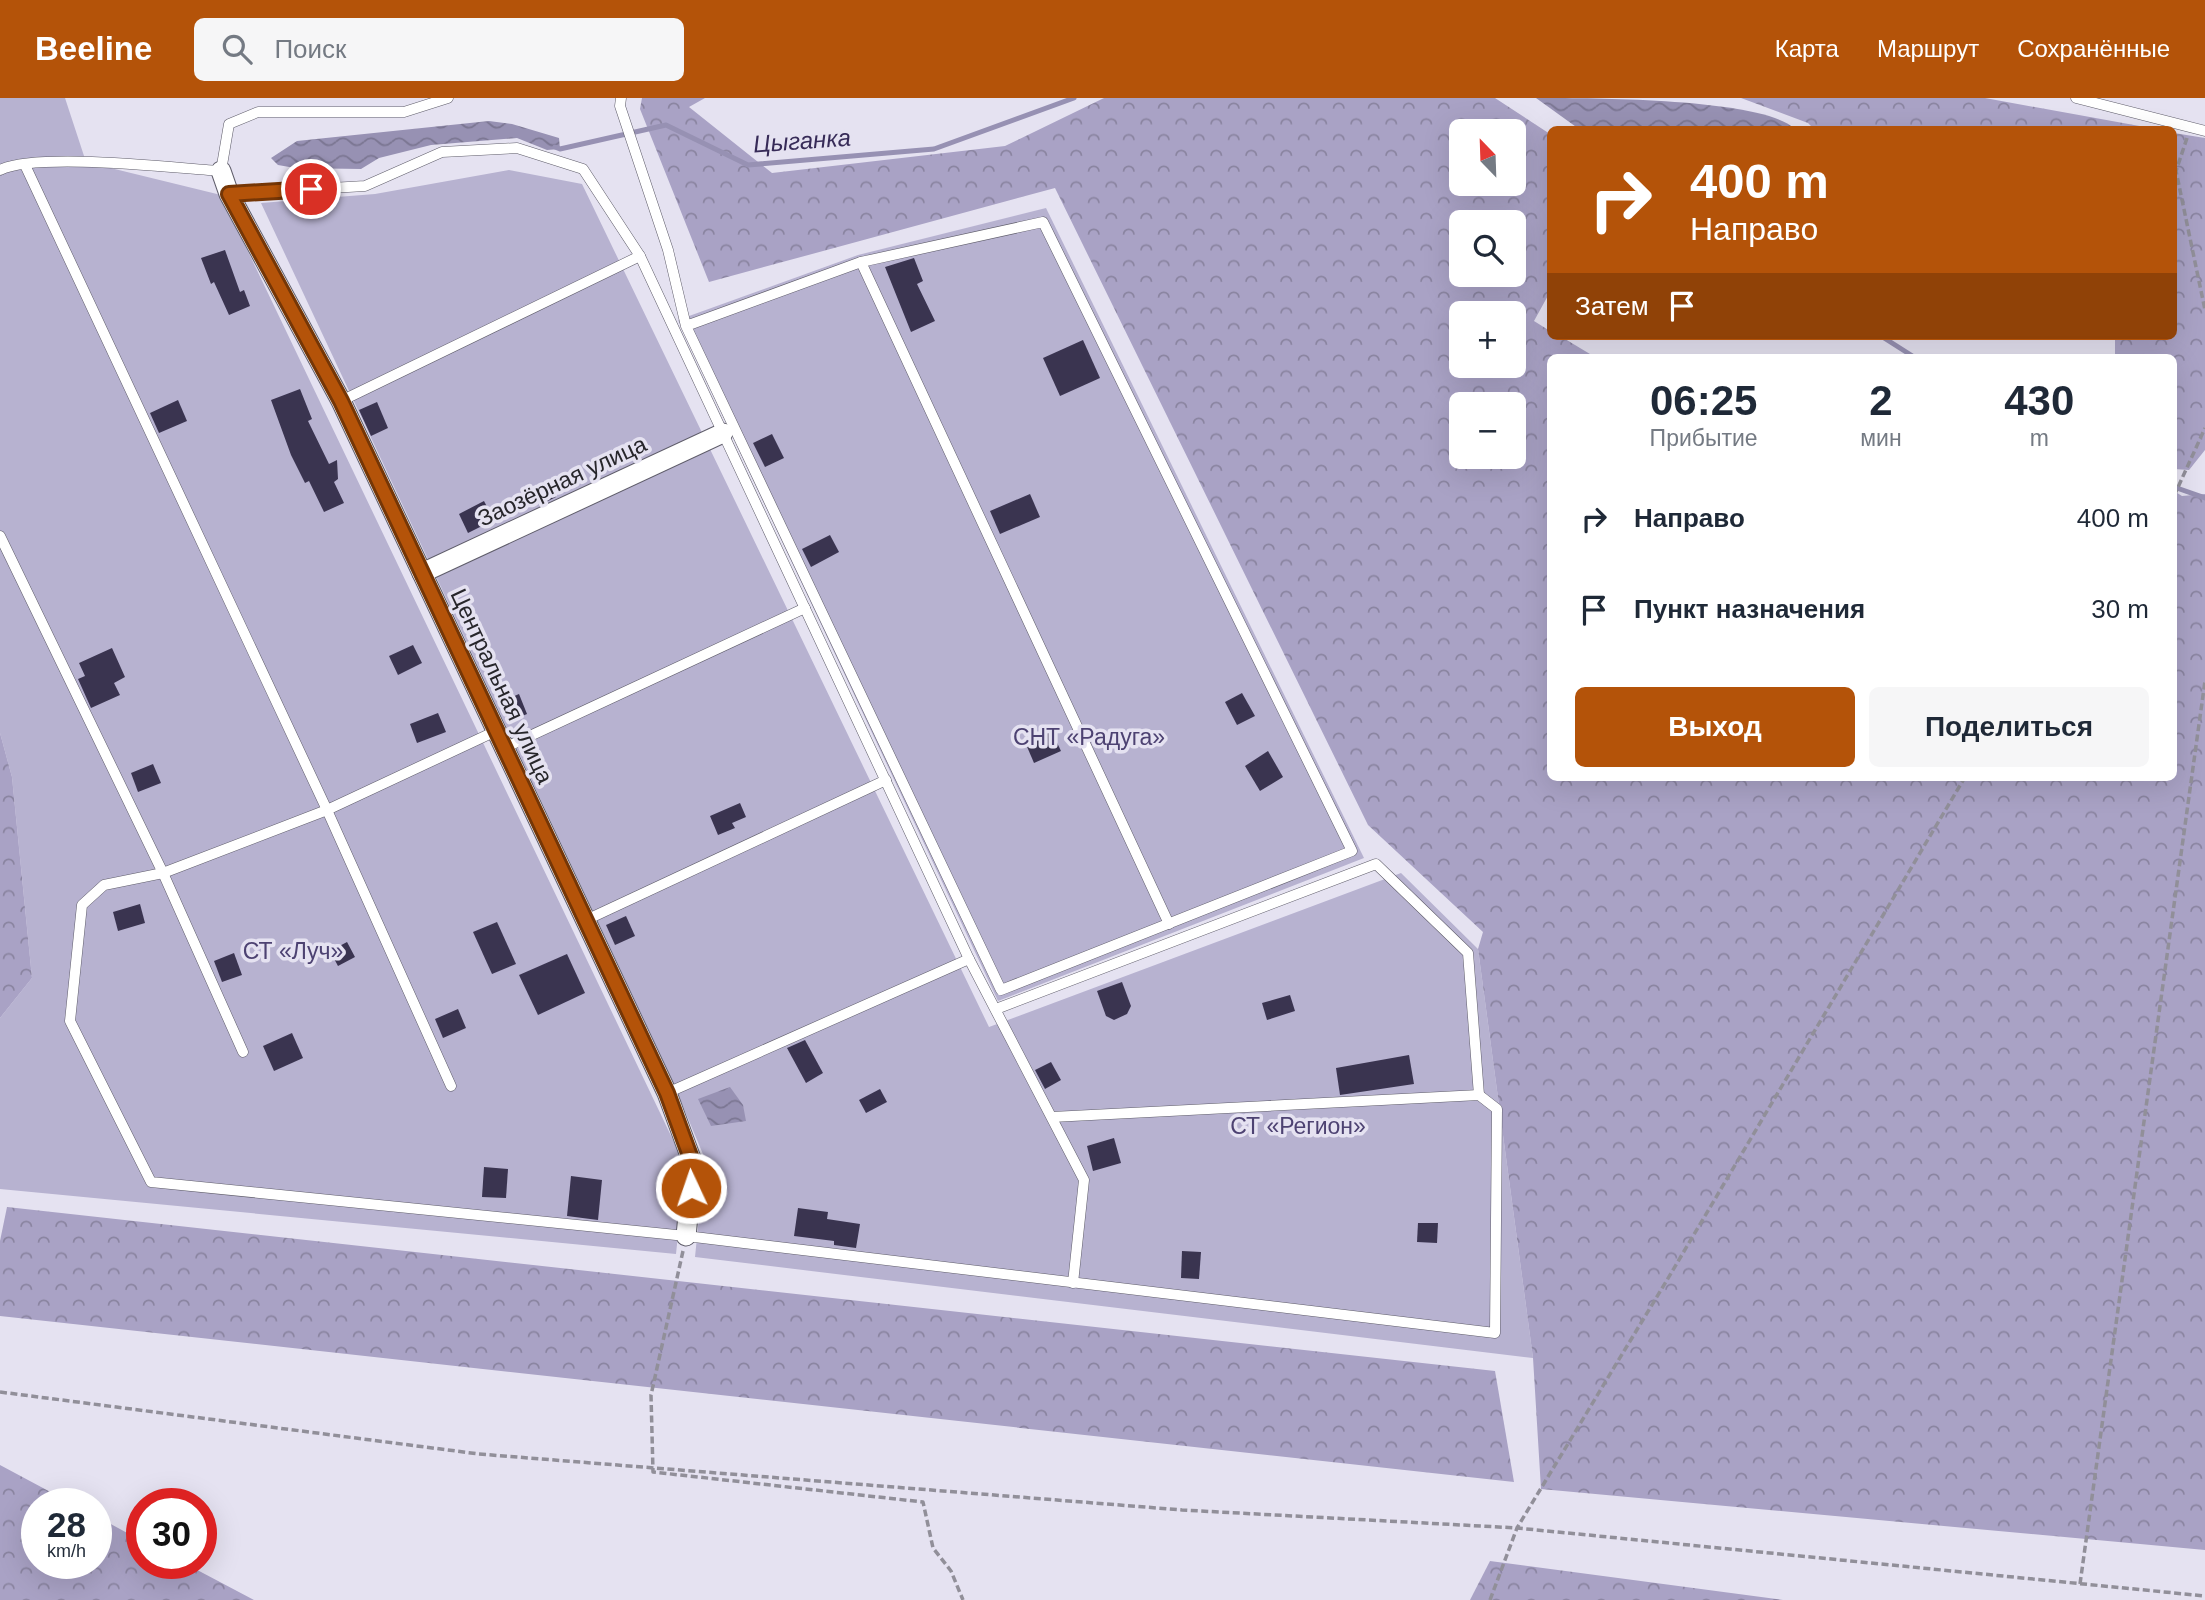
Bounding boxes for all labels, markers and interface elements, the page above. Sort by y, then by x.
search box [194,18,684,81]
text: Beeline [35,30,152,67]
icon: search [218,30,256,68]
text: Поиск [274,34,346,64]
text: Карта [1775,35,1839,62]
text: Маршрут [1877,35,1979,62]
text: Сохранённые [2017,35,2170,62]
north arrow [1449,119,1526,196]
map controls [1449,119,1526,469]
water label: Цыганка [752,124,852,157]
icon: right [1575,154,1666,245]
text: 400 m [1690,154,1829,208]
pin [281,159,341,219]
icon: arrive [292,170,330,208]
button: search [1449,210,1526,287]
text: Направо [1690,211,1818,247]
icon: arrive [1663,287,1701,325]
text: Затем [1575,291,1649,321]
button: + [1449,301,1526,378]
text: 06:25 [1650,377,1757,424]
text: 2 [1869,377,1893,424]
text: 430 [2004,377,2074,424]
button: − [1449,392,1526,469]
text: Прибытие [1650,425,1758,451]
text: мин [1860,425,1902,451]
text: m [2030,425,2049,451]
street label: Заозёрная улица [474,430,651,531]
icon: right [1575,500,1613,538]
text: Направо [1634,503,1745,533]
text: 400 m [2077,503,2149,533]
street label: Центральная улица [446,585,559,788]
icon: arrive [1575,591,1613,629]
text: Пункт назначения [1634,594,1865,624]
text: 30 m [2091,594,2149,624]
button: Выход [1575,687,1855,767]
button: Поделиться [1869,687,2149,767]
park label: СНТ «Радуга» [1013,724,1165,750]
park label: СТ «Луч» [243,938,343,964]
park label: СТ «Регион» [1230,1113,1366,1139]
position arrow [654,1151,728,1225]
speed limit sign: 30 [126,1488,217,1579]
text: 28 [47,1505,86,1544]
text: km/h [47,1541,86,1561]

